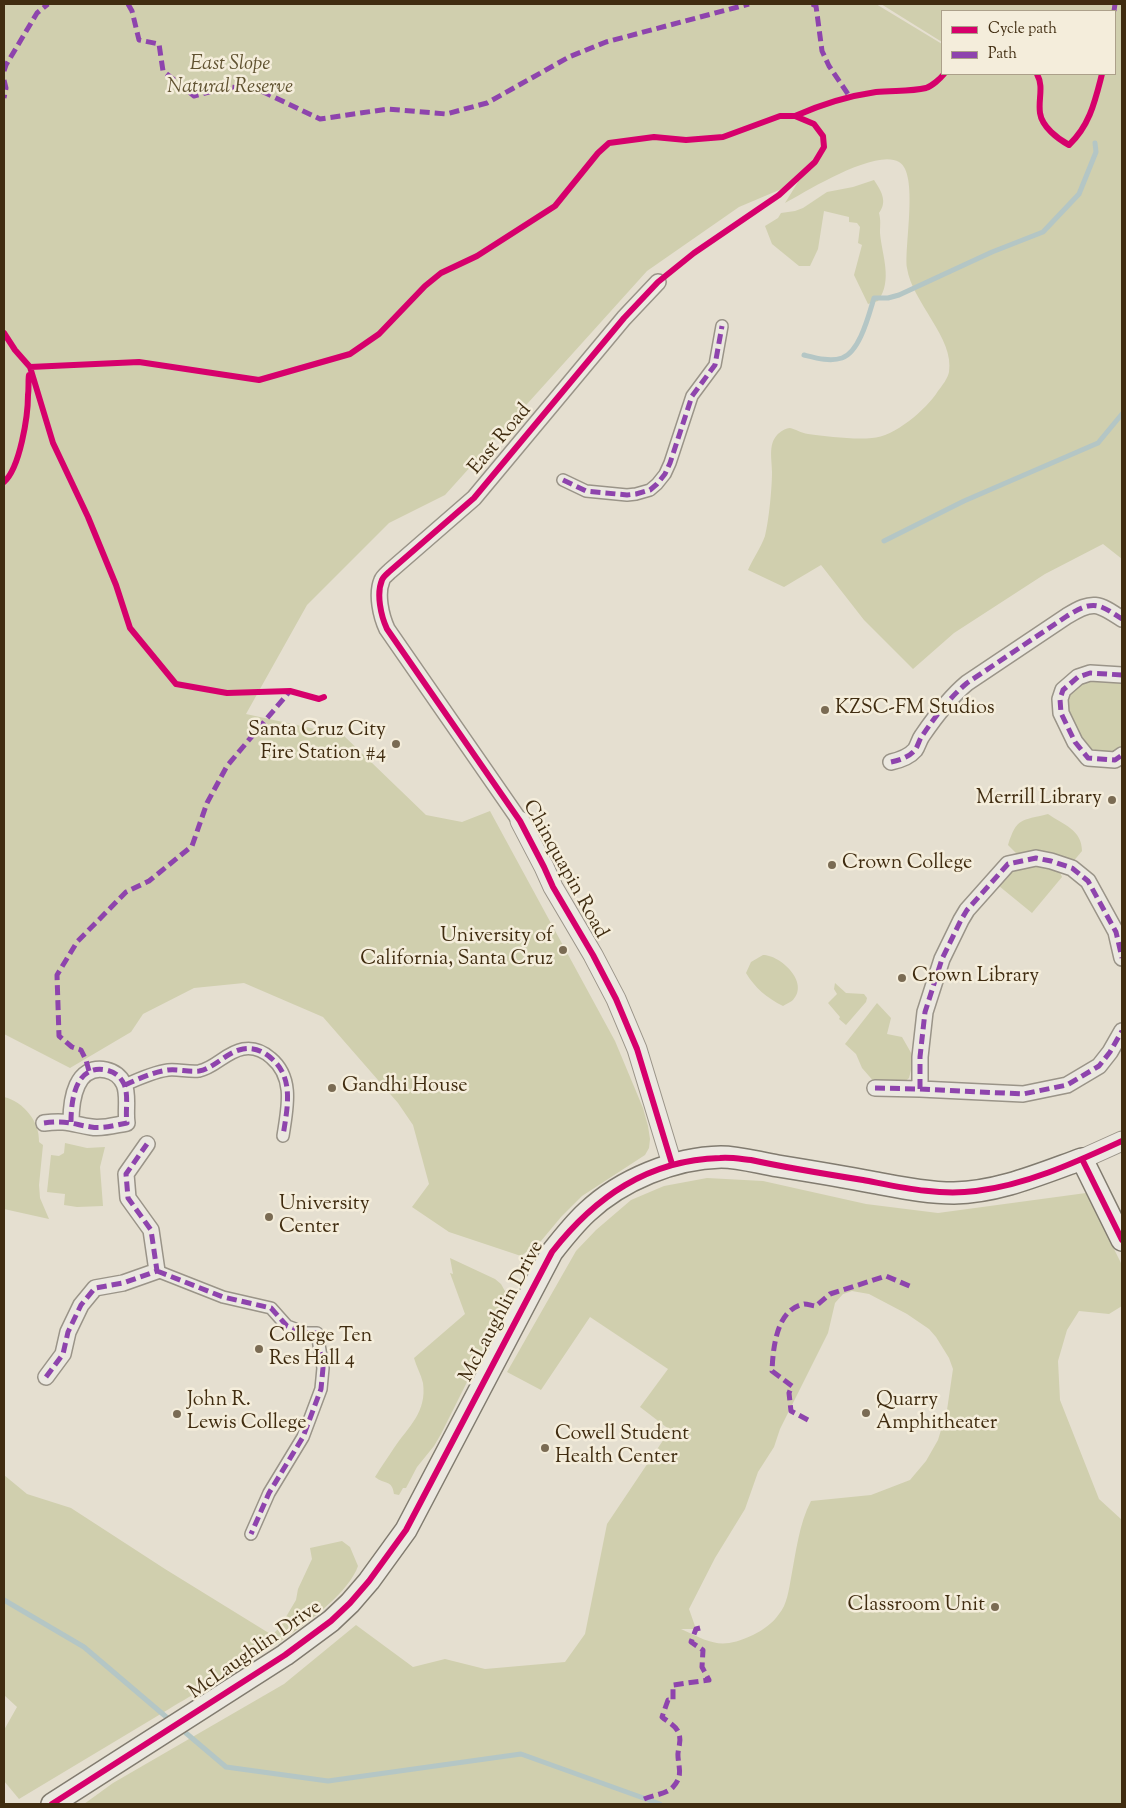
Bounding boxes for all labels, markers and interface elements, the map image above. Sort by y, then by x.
legend [941,10,1116,75]
text: Cycle path [988,19,1057,40]
text: Path [988,44,1017,65]
park label: East Slope Natural Reserve [167,54,293,101]
street label: East Road [464,400,538,480]
place label: KZSC-FM Studios [835,698,995,722]
marker: KZSC-FM Studios [819,704,831,716]
place label: Santa Cruz City Fire Station #4 [248,720,386,767]
marker: Santa Cruz City Fire Station #4 [390,738,402,750]
place label: Merrill Library [976,788,1102,812]
marker: Merrill Library [1106,794,1118,806]
street label: Chinquapin Road [516,797,612,943]
place label: Crown College [842,853,972,877]
marker: Crown College [826,859,838,871]
place label: University of California, Santa Cruz [360,926,553,973]
marker: University of California, Santa Cruz [557,944,569,956]
place label: Crown Library [912,966,1039,990]
marker: Crown Library [896,972,908,984]
place label: Gandhi House [342,1076,468,1100]
marker: Gandhi House [326,1082,338,1094]
place label: University Center [279,1194,370,1241]
marker: University Center [263,1211,275,1223]
street label: McLaughlin Drive [456,1237,550,1387]
place label: College Ten Res Hall 4 [269,1326,372,1373]
marker: College Ten Res Hall 4 [253,1343,265,1355]
place label: John R. Lewis College [187,1390,306,1437]
place label: Quarry Amphitheater [876,1390,997,1437]
marker: Quarry Amphitheater [860,1407,872,1419]
marker: John R. Lewis College [171,1408,183,1420]
place label: Cowell Student Health Center [555,1424,689,1471]
marker: Cowell Student Health Center [539,1442,551,1454]
place label: Classroom Unit [848,1595,985,1619]
street label: McLaughlin Drive [185,1596,327,1706]
marker: Classroom Unit [989,1601,1001,1613]

